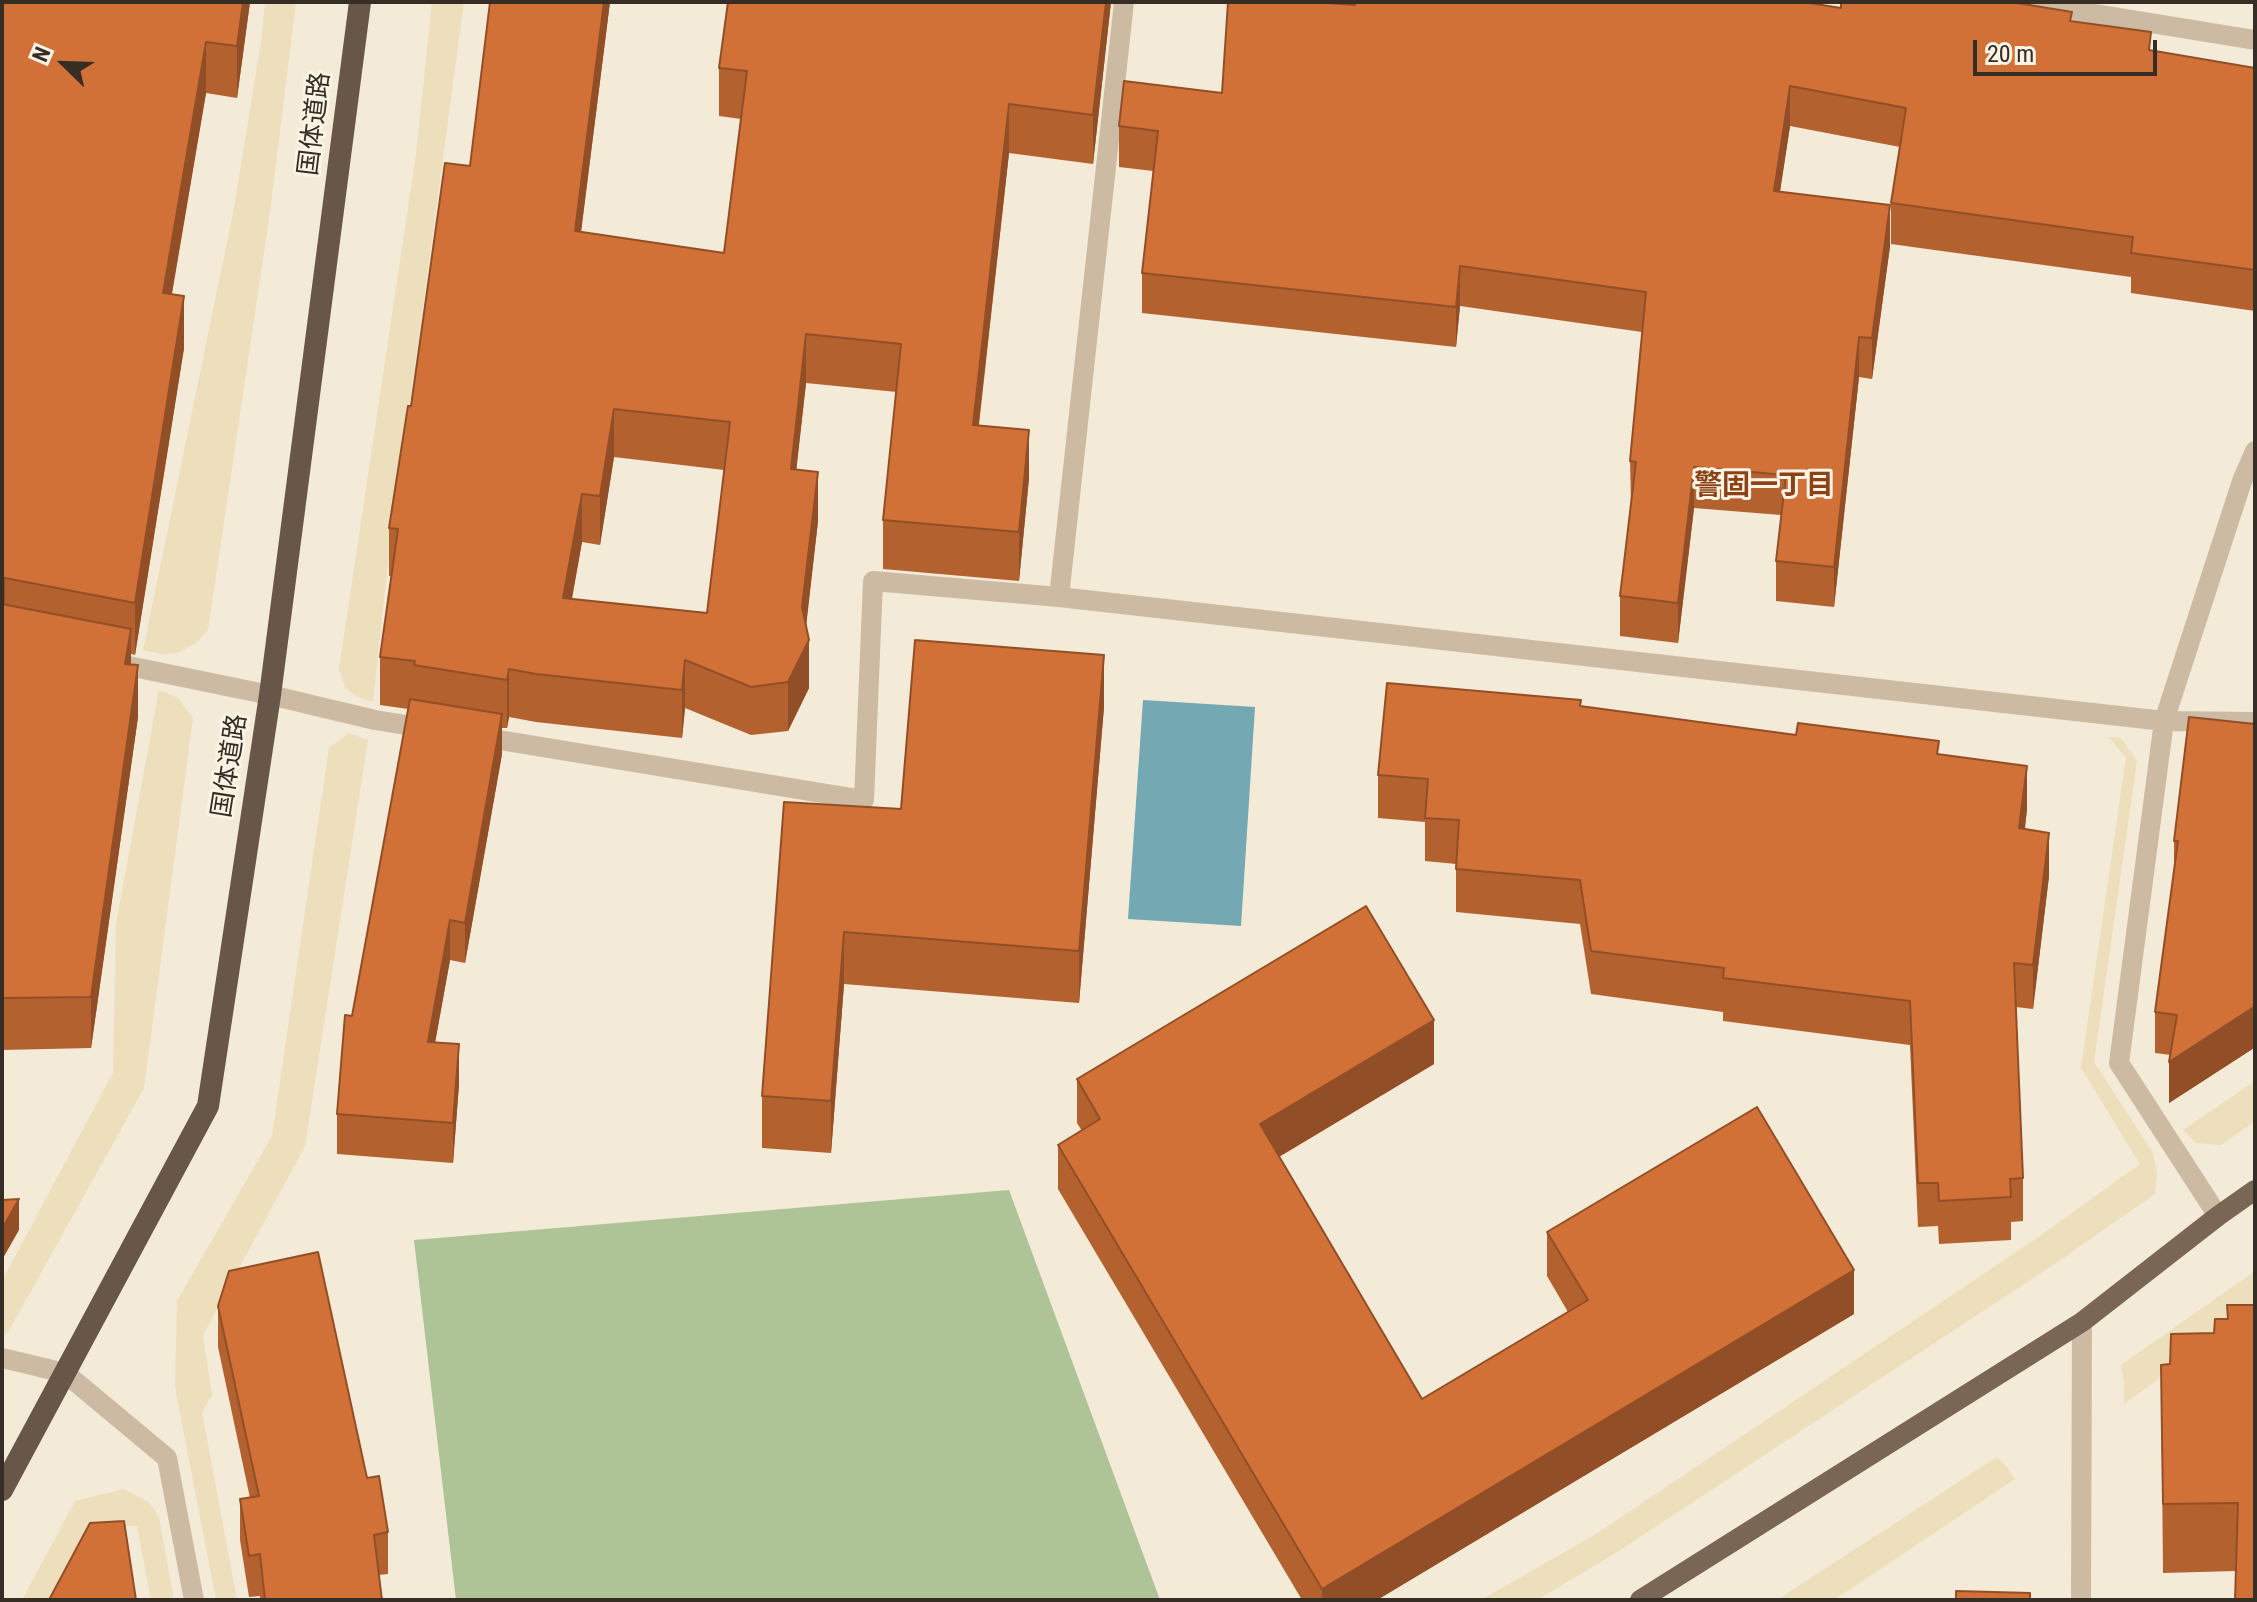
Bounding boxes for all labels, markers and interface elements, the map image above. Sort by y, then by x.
north arrow [24,24,104,104]
scale bar [1977,24,2161,74]
text: 20 m [1987,40,2034,68]
text: N [27,43,56,66]
street label: 国体道路 [294,70,338,178]
district label: 警固一丁目 [1694,470,1834,504]
street label: 国体道路 [207,712,255,820]

